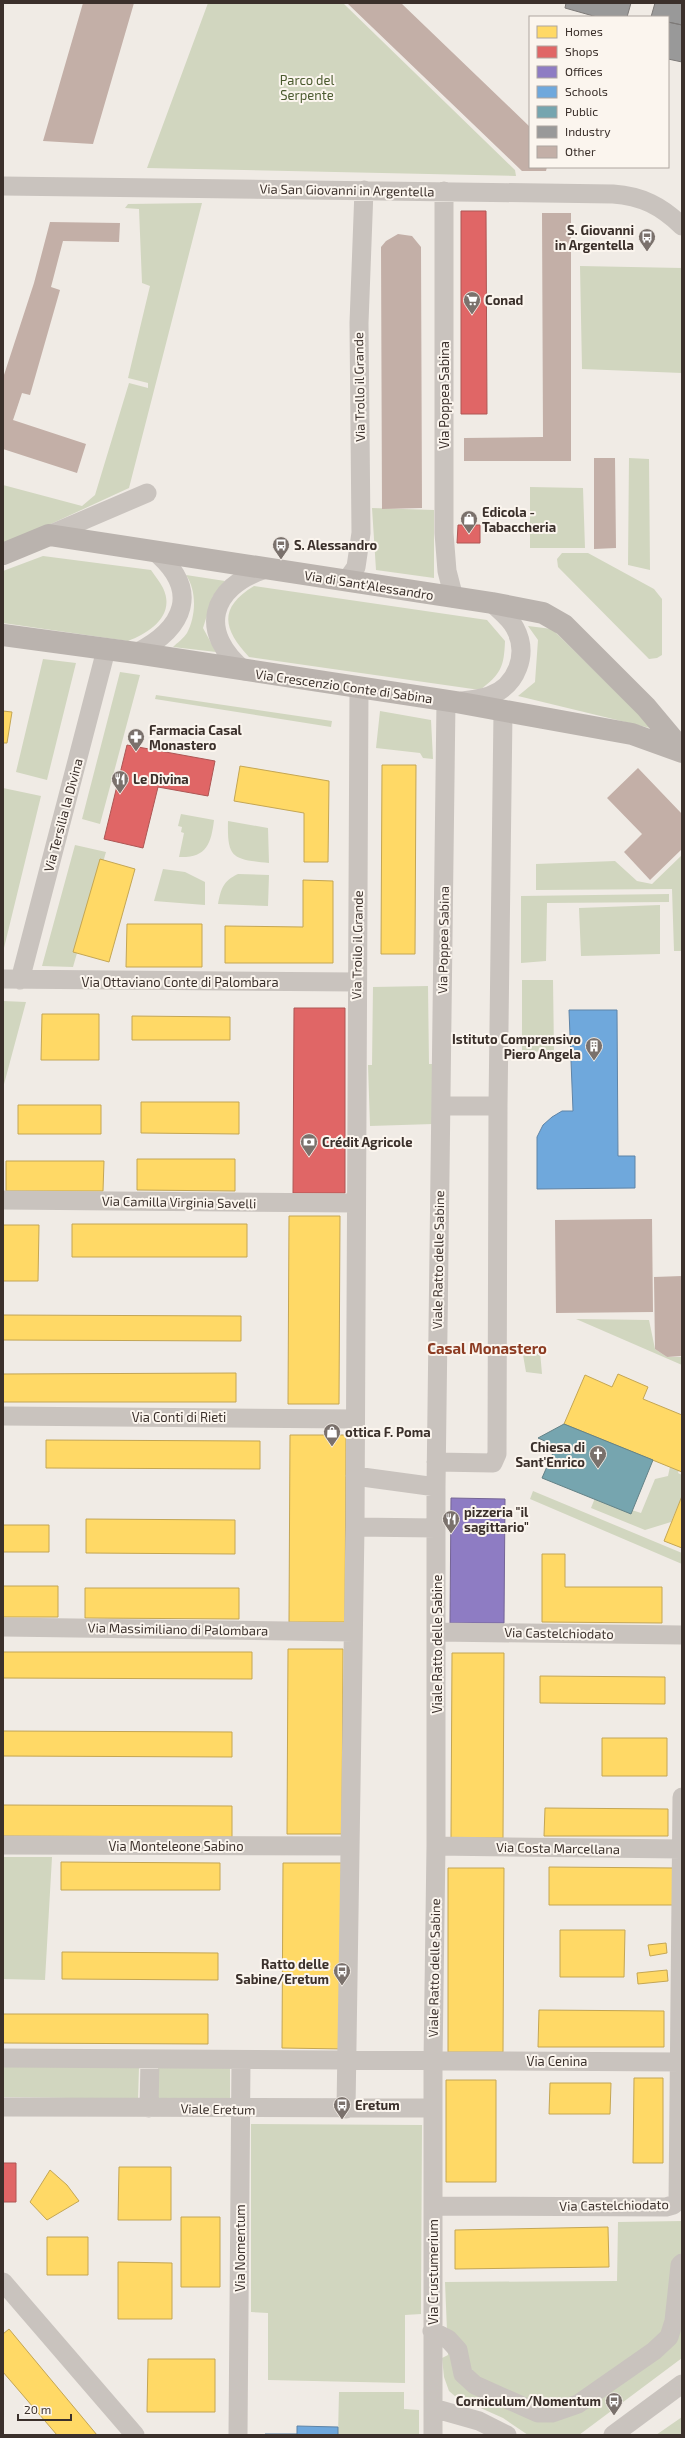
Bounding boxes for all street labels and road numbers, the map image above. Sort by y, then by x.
street label: Via San Giovanni in Argentella [259,180,435,200]
street label: Via Trollo il Grande [350,332,368,442]
street label: Via Poppea Sabina [436,341,452,449]
street label: Via di Sant'Alessandro [303,567,435,603]
street label: Via Crescenzio Conte di Sabina [254,666,434,706]
street label: Via Tersilia la Divina [40,757,86,873]
street label: Via Poppea Sabina [434,886,452,994]
street label: Via Troilo il Grande [348,890,366,1000]
street label: Via Ottaviano Conte di Palombara [81,974,279,990]
street label: Viale Ratto delle Sabine [429,1190,447,1330]
street label: Via Camilla Virginia Savelli [102,1193,256,1211]
street label: Via Conti di Rieti [132,1409,226,1425]
street label: Viale Ratto delle Sabine [429,1574,445,1714]
street label: Via Massimiliano di Palombara [88,1619,268,1639]
street label: Via Castelchiodato [504,1624,614,1642]
street label: Via Monteleone Sabino [108,1838,244,1854]
street label: Via Costa Marcellana [496,1839,620,1857]
street label: Viale Ratto delle Sabine [425,1898,443,2038]
street label: Via Cenina [526,2053,588,2069]
street label: Viale Eretum [180,2100,256,2118]
street label: Via Castelchiodato [559,2196,669,2214]
street label: Via Nomentum [232,2204,248,2292]
street label: Via Crustumerium [425,2219,441,2325]

